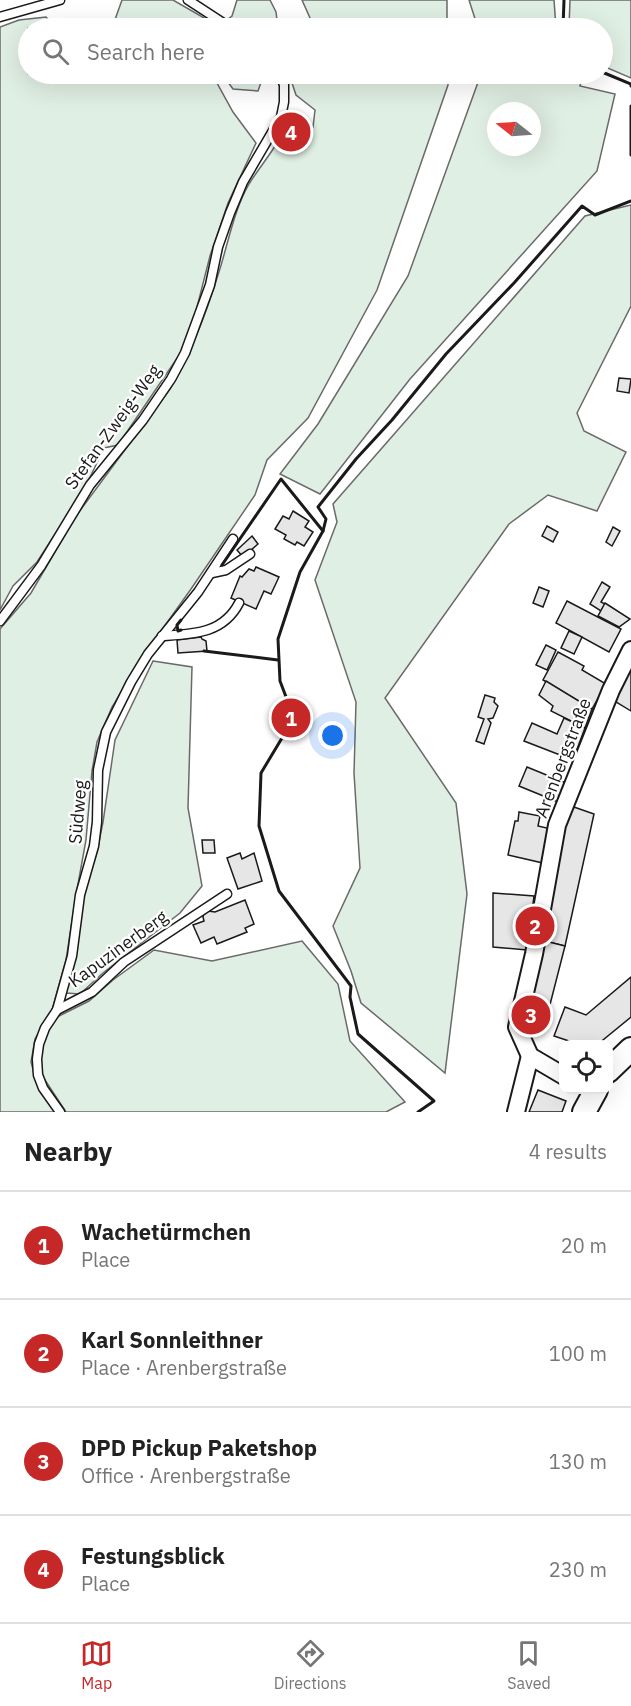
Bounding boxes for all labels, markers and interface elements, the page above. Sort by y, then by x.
search box [18,18,613,84]
icon: search [39,35,72,68]
text: Search here [87,37,205,66]
north arrow [487,102,541,156]
pin: 4 [272,110,310,154]
street label: Stefan-Zweig-Weg [60,359,166,494]
street label: Arenbergstraße [529,694,596,821]
pin: 1 [272,696,310,740]
your location [318,721,347,750]
street label: Südweg [63,778,92,845]
pin: 2 [516,904,554,948]
street label: Kapuzinerberg [64,905,172,992]
pin: 3 [512,992,550,1038]
map controls [559,1040,613,1094]
button: locate [559,1040,613,1094]
text: Nearby [24,1134,112,1168]
text: 4 results [529,1138,607,1165]
text: Wachetürmchen [81,1217,251,1246]
text: 1 [38,1232,50,1259]
text: 20 m [561,1232,607,1259]
text: Place [81,1246,130,1273]
text: Karl Sonnleithner [81,1325,263,1354]
text: 2 [38,1340,50,1367]
text: 100 m [549,1340,607,1367]
text: Place · Arenbergstraße [81,1354,287,1381]
text: DPD Pickup Paketshop [81,1433,317,1462]
text: 3 [38,1448,50,1475]
text: 130 m [549,1448,607,1475]
text: Office · Arenbergstraße [81,1462,291,1489]
text: Festungsblick [81,1541,225,1570]
text: 4 [38,1556,50,1583]
text: 230 m [549,1556,607,1583]
text: Place [81,1570,130,1597]
tab: Map [80,1637,113,1693]
tab: Directions [274,1637,347,1693]
tab: Saved [507,1637,551,1693]

